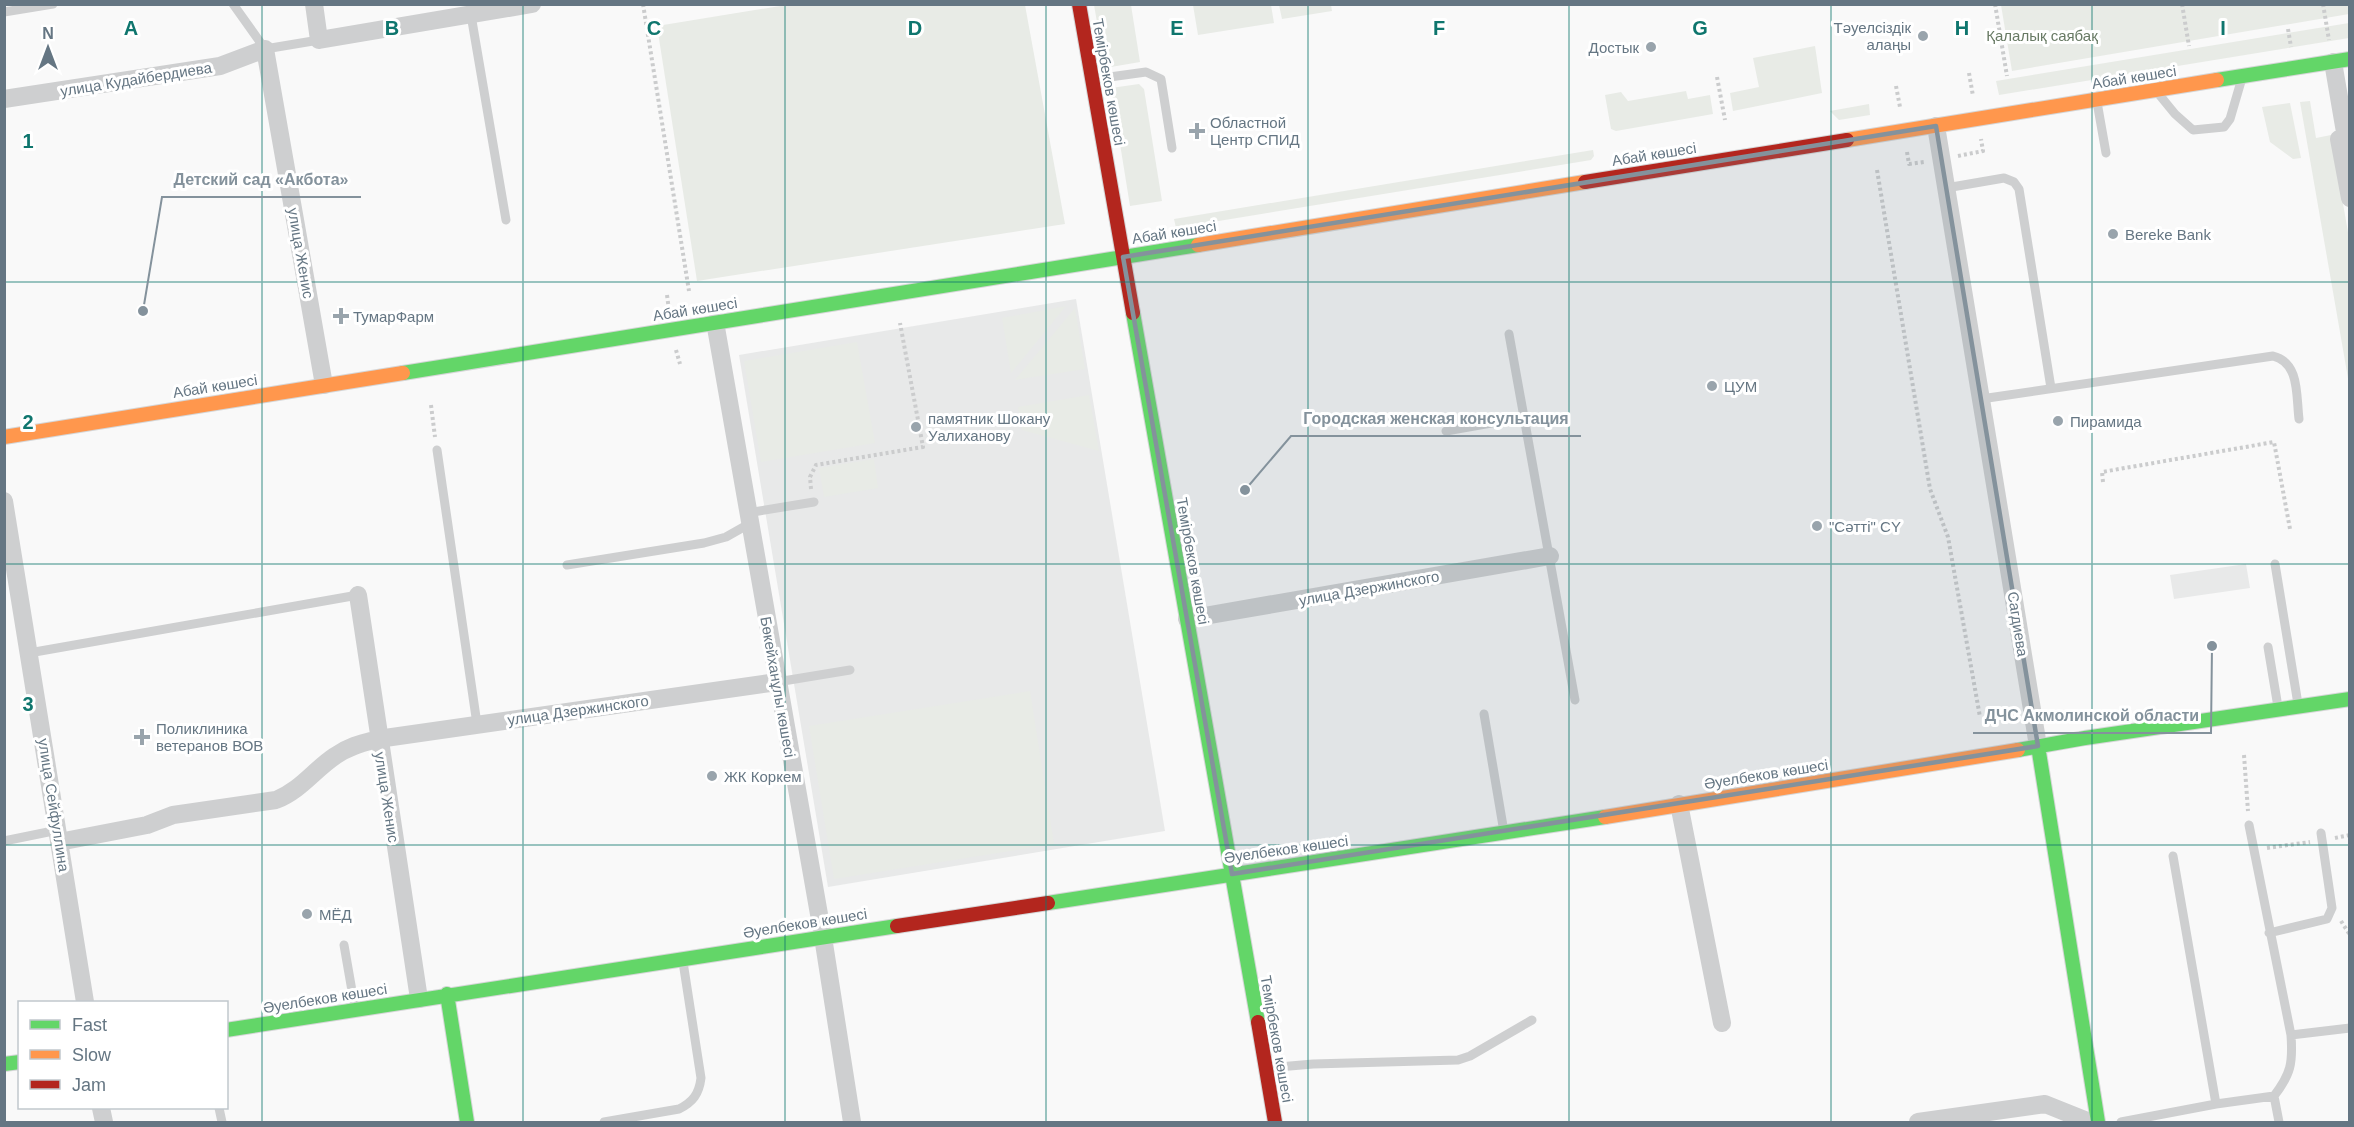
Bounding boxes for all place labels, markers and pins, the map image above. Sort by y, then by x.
place label: Тәуелсіздік алаңы [1834,19,1911,53]
marker: Тәуелсіздік алаңы [1916,29,1930,43]
place label: Достык [1589,39,1639,56]
marker: Достык [1644,40,1658,54]
place label: Областной Центр СПИД [1210,114,1300,148]
marker: Областной Центр СПИД [1188,122,1206,140]
callout: Детский сад «Акбота» [162,163,361,197]
place label: Bereke Bank [2125,226,2211,243]
marker: Bereke Bank [2106,227,2120,241]
place label: ТумарФарм [353,308,434,325]
marker: ТумарФарм [334,309,348,323]
place label: ЦУМ [1724,378,1757,395]
marker: ЦУМ [1705,379,1719,393]
callout: Городская женская консультация [1291,402,1581,436]
place label: памятник Шокану Уалиханову [928,410,1051,444]
place label: Пирамида [2070,413,2142,430]
marker: Пирамида [2051,414,2065,428]
marker: памятник Шокану Уалиханову [909,420,923,434]
place label: "Сәтті" СY [1829,518,1901,535]
marker: "Сәтті" СY [1810,519,1824,533]
callout: ДЧС Акмолинской области [1973,699,2211,733]
place label: Поликлиника ветеранов ВОВ [156,720,263,754]
marker: Поликлиника ветеранов ВОВ [133,728,151,746]
place label: ЖК Коркем [724,768,802,785]
marker: ЖК Коркем [705,769,719,783]
place label: МЁД [319,906,352,923]
marker: МЁД [300,907,314,921]

